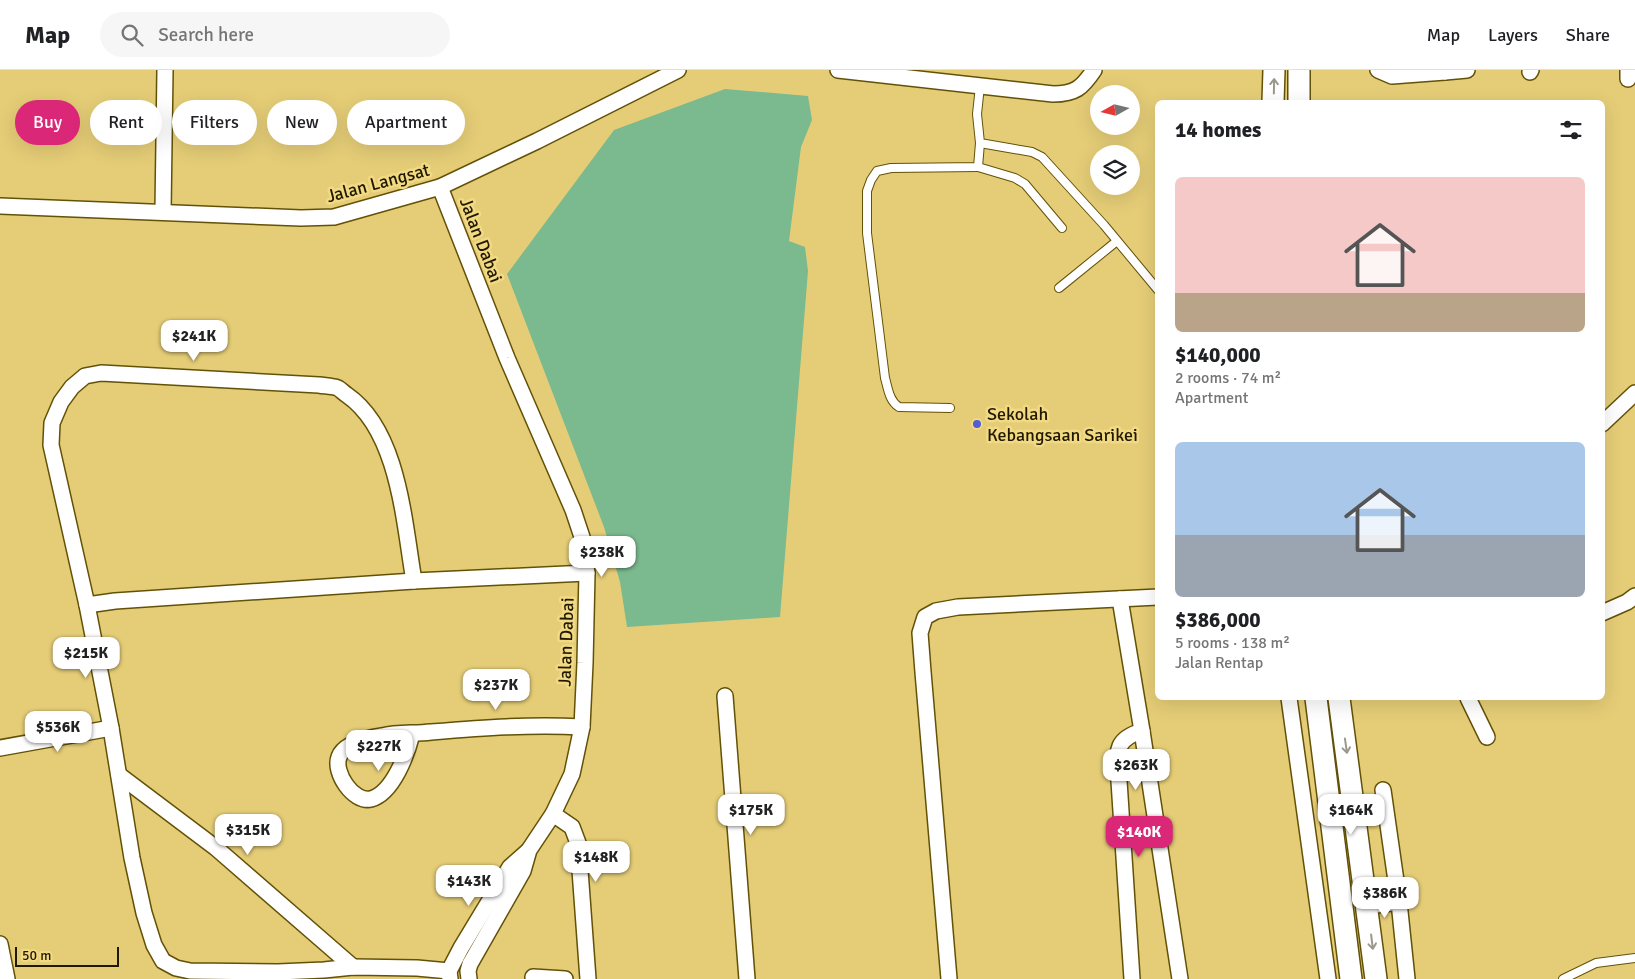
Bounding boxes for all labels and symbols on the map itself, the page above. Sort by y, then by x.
one-way arrow [1269,79,1278,95]
north arrow [1090,85,1140,135]
street label: Jalan Langsat [324,159,432,207]
street label: Jalan Dabai [455,194,507,286]
pin: $241K [159,320,229,362]
place label: Sekolah Kebangsaan Sarikei [987,403,1138,446]
marker: Sekolah Kebangsaan Sarikei [971,418,983,430]
pin: $238K [567,536,637,578]
street label: Jalan Dabai [553,597,579,687]
pin: $215K [51,636,121,679]
pin: $237K [461,668,531,711]
pin: $536K [23,710,93,753]
pin: $227K [344,730,414,772]
one-way arrow [1341,737,1351,753]
pin: $263K [1101,748,1171,791]
pin: $175K [716,794,786,836]
pin: $164K [1316,794,1386,836]
pin: $315K [213,814,283,856]
pin: $140K [1104,816,1174,858]
pin: $148K [561,840,631,883]
pin: $143K [434,864,504,907]
pin: $386K [1350,876,1420,919]
one-way arrow [1367,933,1377,949]
scale bar [15,944,119,967]

